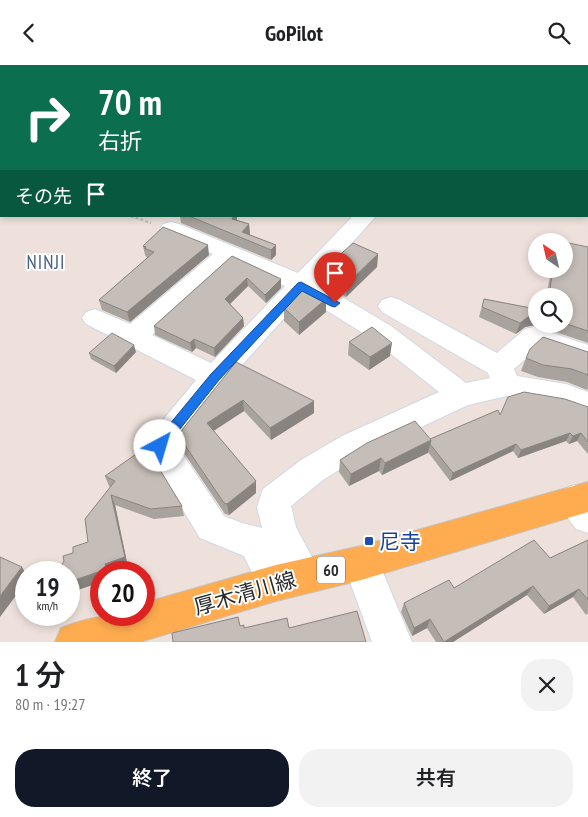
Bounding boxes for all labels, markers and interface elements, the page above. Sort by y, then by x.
icon: back [15,19,43,47]
text: GoPilot [265,19,323,47]
icon: search [545,19,573,47]
text: 70 m [98,79,162,125]
icon: right [15,85,80,150]
text: 右折 [98,127,142,155]
icon: arrive [82,180,110,208]
text: その先 [15,184,72,208]
north arrow [528,233,572,277]
map controls [528,233,573,333]
district label: NINJI [27,250,65,274]
pin [314,252,356,303]
icon: arrive [321,259,349,287]
button: search [528,288,573,333]
position arrow [133,419,185,471]
place label: 尼寺 [379,528,421,555]
marker: 尼寺 [363,535,375,547]
road number: 60 [317,557,345,583]
speed limit sign: 20 [90,561,155,626]
street label: 厚木清川線 [191,566,299,620]
text: 19 [36,571,59,603]
text: km/h [37,598,58,613]
text: 1 分 [15,655,66,694]
button: close [521,659,573,711]
text: 80 m · 19:27 [15,694,86,714]
button: 終了 [15,749,289,807]
button: 共有 [299,749,573,807]

